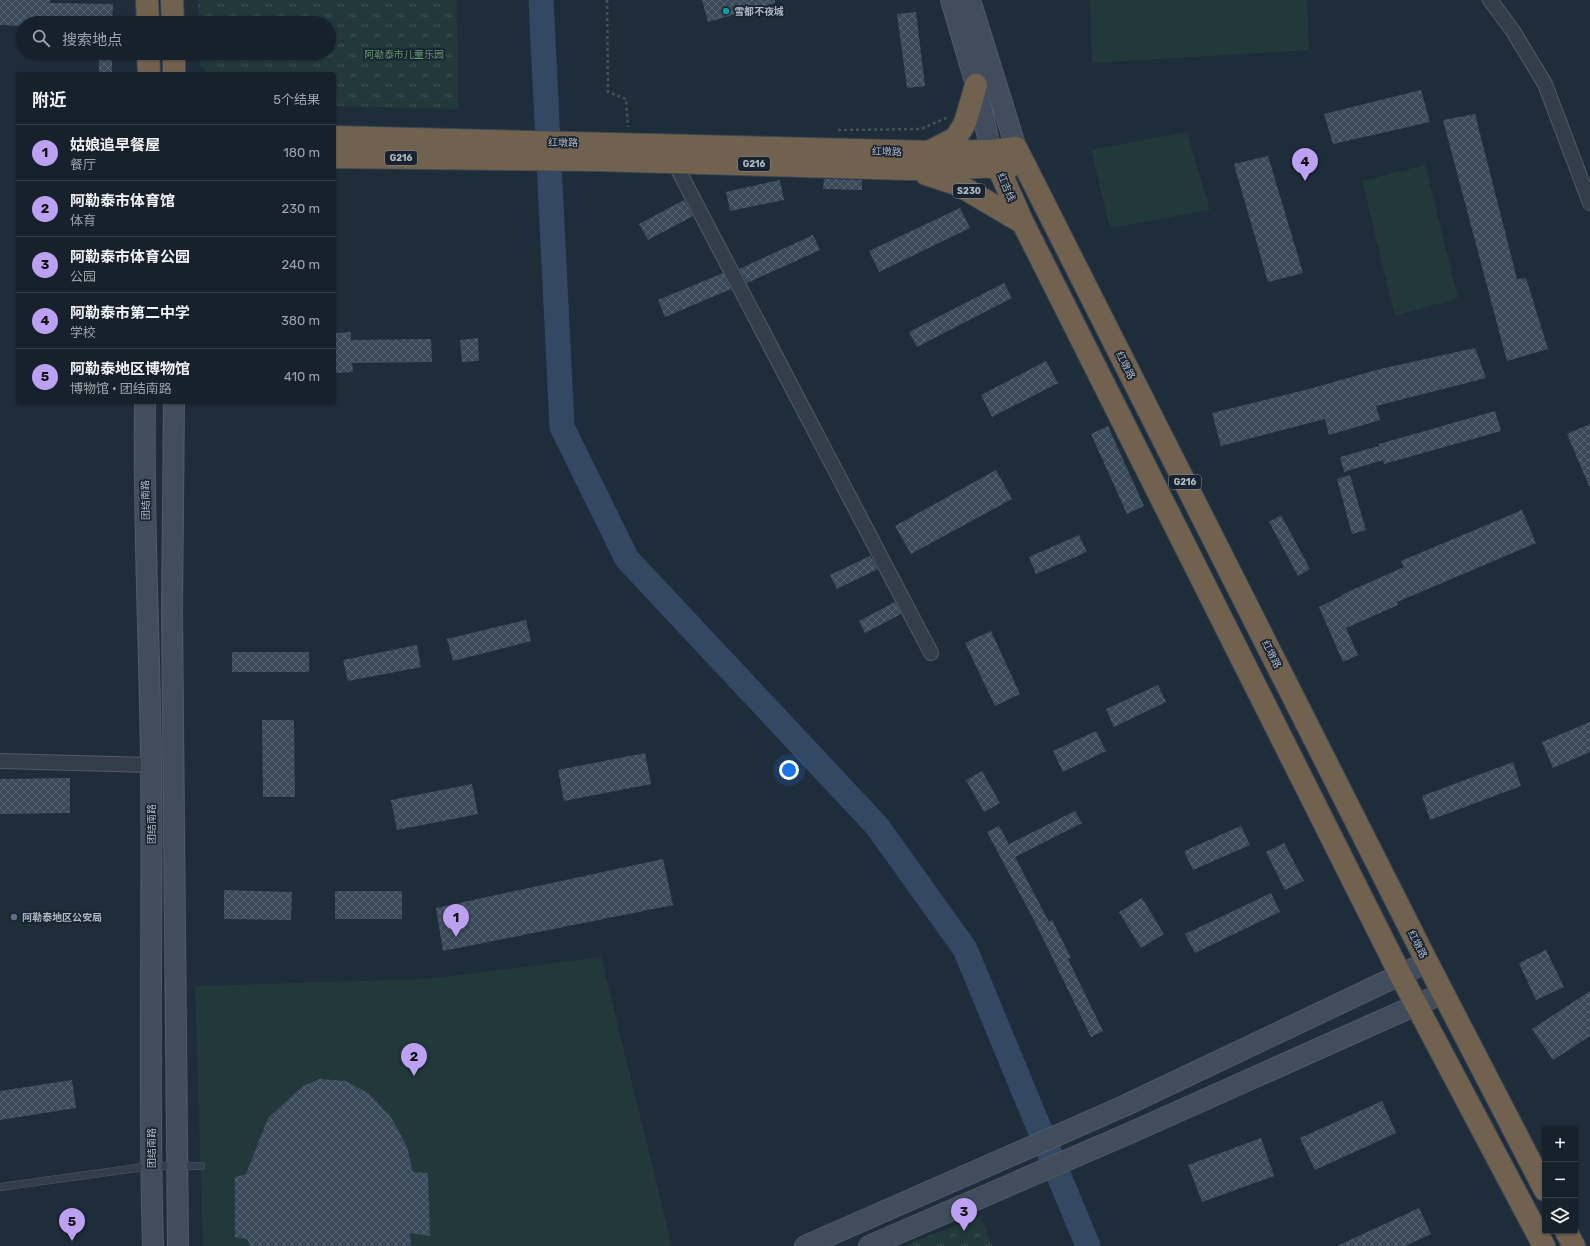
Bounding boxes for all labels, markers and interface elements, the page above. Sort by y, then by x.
place label: 雪都不夜城 [734,5,784,18]
marker: 雪都不夜城 [721,6,731,16]
search box [16,16,336,60]
icon: search [30,27,52,49]
text: 搜索地点 [62,31,122,49]
park label: 阿勒泰市儿童乐园 [364,49,444,61]
text: 附近 [32,90,66,110]
text: 5个结果 [273,92,320,107]
text: 姑娘追早餐屋 [70,136,160,154]
street label: 红墩路 [548,137,578,149]
text: 1 [42,145,48,160]
text: 180 m [283,145,320,160]
street label: 红墩路 [872,145,902,159]
pin: 4 [1292,148,1318,181]
road number: G216 [385,151,417,165]
text: 餐厅 [70,157,96,172]
road number: G216 [738,157,770,171]
street label: 红吉线 [995,171,1017,204]
road number: S230 [953,184,985,198]
text: 阿勒泰市体育馆 [70,192,175,210]
text: 2 [41,201,49,216]
text: 230 m [282,201,320,216]
text: 体育 [70,213,96,228]
text: 阿勒泰市体育公园 [70,248,190,266]
text: 3 [41,257,49,272]
text: 240 m [281,257,320,272]
text: 公园 [70,269,96,284]
text: 阿勒泰市第二中学 [70,304,190,322]
text: 4 [41,313,49,328]
text: 380 m [281,313,320,328]
text: 学校 [70,325,96,340]
street label: 红墩路 [1113,349,1137,382]
text: 阿勒泰地区博物馆 [70,360,190,378]
text: 5 [41,369,49,384]
text: 410 m [284,369,320,384]
text: 博物馆 · 团结南路 [70,381,172,396]
road number: G216 [1169,475,1201,489]
street label: 团结南路 [140,480,152,520]
street label: 红墩路 [1259,638,1283,671]
your location [779,760,799,780]
street label: 团结南路 [146,804,158,844]
pin: 1 [443,904,469,937]
place label: 阿勒泰地区公安局 [22,911,102,924]
marker: 阿勒泰地区公安局 [9,912,19,922]
street label: 红墩路 [1405,928,1429,961]
pin: 2 [401,1043,427,1076]
map controls [1542,1126,1578,1234]
button: + [1542,1126,1578,1162]
street label: 团结南路 [146,1128,158,1168]
button: − [1542,1162,1578,1198]
pin: 3 [951,1198,977,1231]
button: layers [1542,1198,1578,1234]
pin: 5 [59,1208,85,1241]

